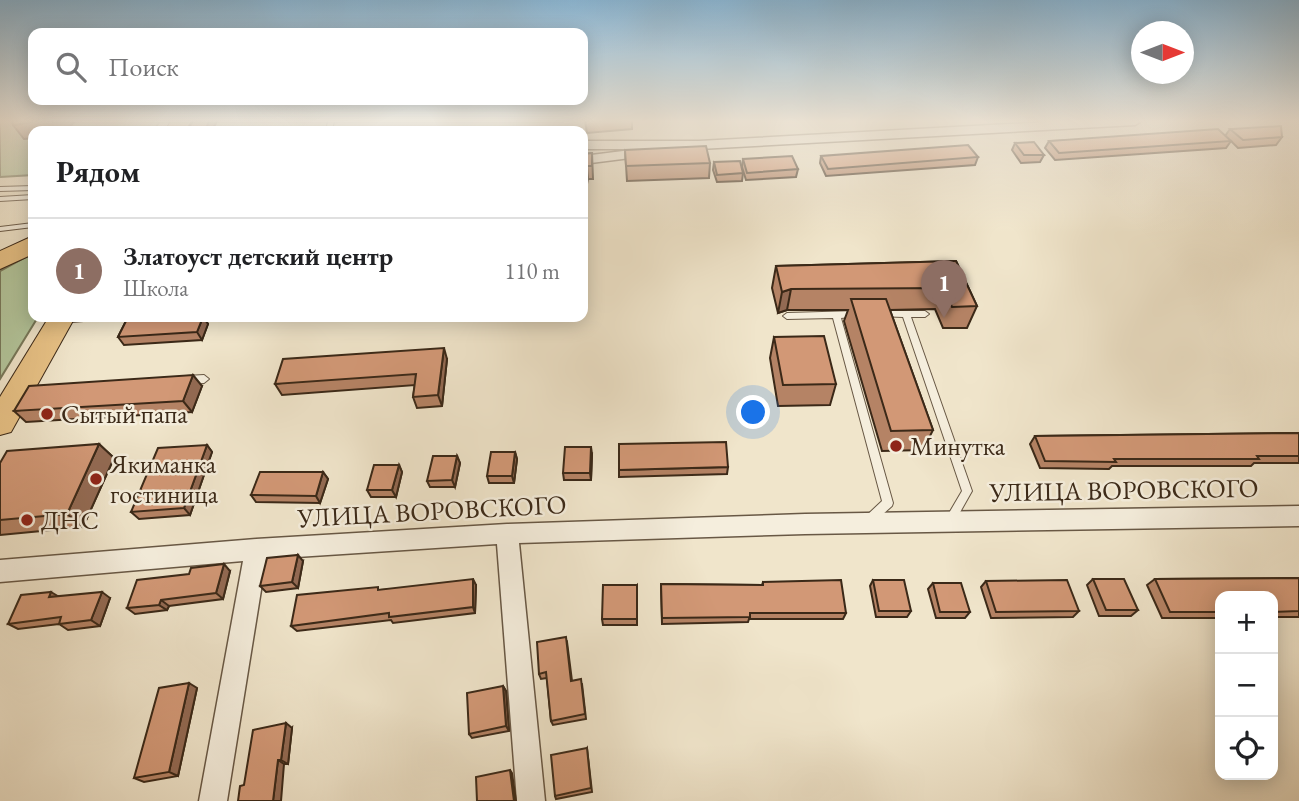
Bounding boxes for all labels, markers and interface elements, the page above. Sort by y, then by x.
north arrow [1131,21,1194,84]
search box [28,28,588,105]
icon: search [52,48,90,86]
text: Поиск [108,50,179,84]
text: Рядом [56,152,140,191]
text: Златоуст детский центр [123,239,393,273]
text: 1 [73,256,85,286]
text: 110 m [504,256,560,286]
pin: 1 [921,260,967,318]
text: Школа [123,273,188,303]
your location [736,395,770,429]
place label: Сытый папа [61,397,188,431]
marker: Сытый папа [39,406,55,422]
place label: Минутка [910,429,1006,463]
marker: Минутка [888,438,904,454]
place label: Якиманка гостиница [109,447,219,511]
marker: Якиманка гостиница [88,471,104,487]
street label: УЛИЦА ВОРОВСКОГО [988,471,1259,509]
street label: УЛИЦА ВОРОВСКОГО [296,487,567,535]
place label: ДНС [41,503,99,537]
marker: ДНС [19,512,35,528]
map controls [1215,591,1278,780]
button: + [1215,591,1278,654]
button: − [1215,654,1278,717]
button: locate [1215,717,1278,780]

